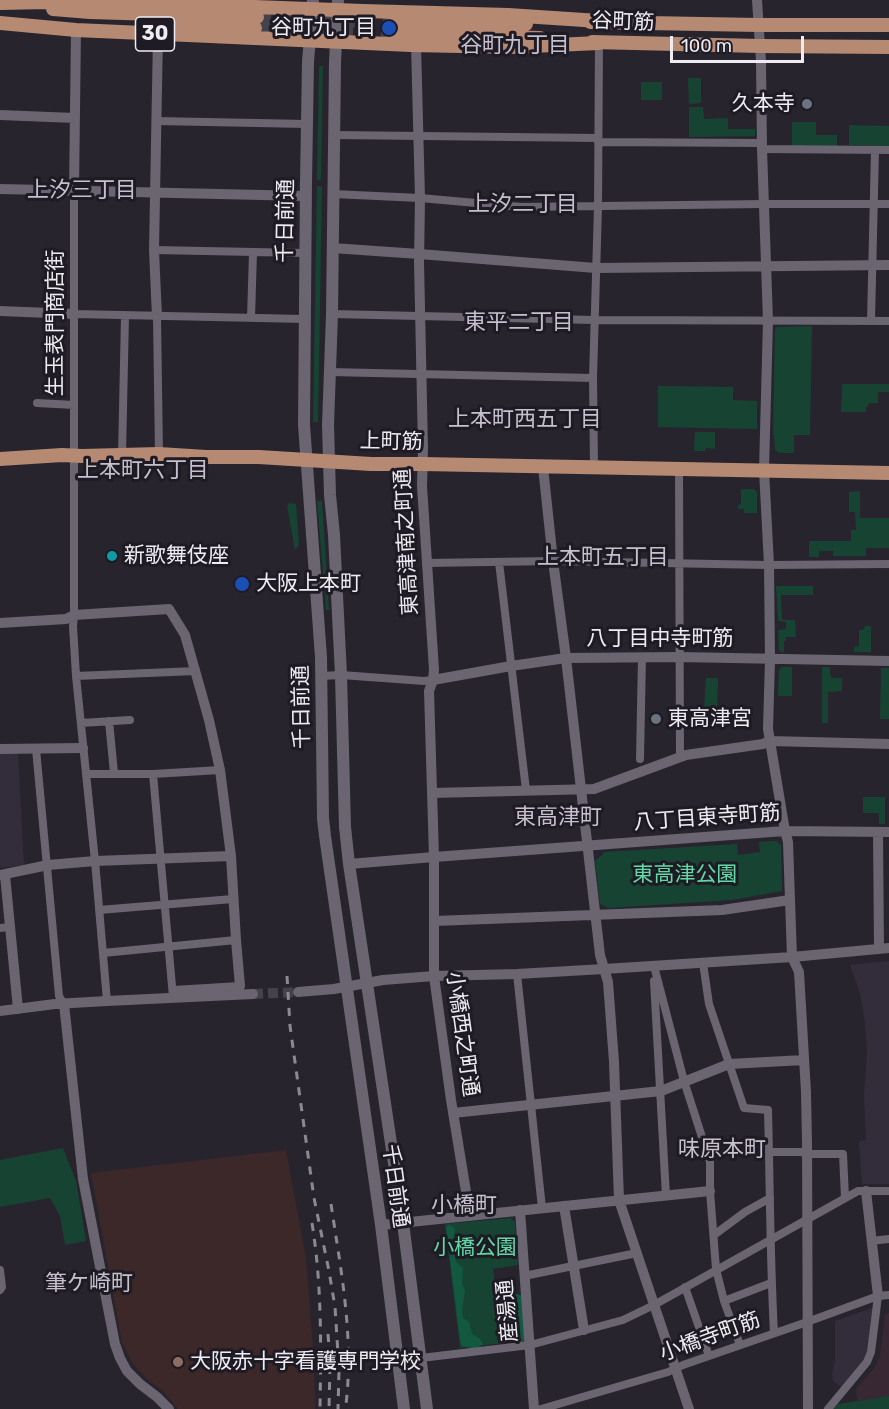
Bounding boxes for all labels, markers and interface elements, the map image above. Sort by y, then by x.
street label: 谷町筋 [591,8,655,36]
place label: 谷町九丁目 [271,15,376,41]
road number: 30 [136,17,174,51]
marker: 谷町九丁目 [380,19,398,37]
scale bar [673,24,806,62]
district label: 谷町九丁目 [460,33,570,59]
text: 100 m [681,35,732,57]
place label: 久本寺 [732,91,795,117]
marker: 久本寺 [800,97,814,111]
district label: 上汐三丁目 [27,178,137,204]
street label: 千日前通 [273,179,299,263]
district label: 上汐二丁目 [468,192,578,218]
street label: 生玉表門商店街 [43,250,69,396]
district label: 東平二丁目 [464,310,574,336]
district label: 上本町西五丁目 [448,407,602,433]
street label: 上町筋 [359,429,423,455]
district label: 上本町六丁目 [77,458,209,484]
street label: 東高津南之町通 [391,468,423,616]
place label: 新歌舞伎座 [124,543,229,569]
district label: 上本町五丁目 [537,545,669,571]
marker: 新歌舞伎座 [105,549,119,563]
place label: 大阪上本町 [256,571,361,597]
marker: 大阪上本町 [233,575,251,593]
street label: 八丁目中寺町筋 [587,626,733,652]
street label: 千日前通 [289,665,315,749]
place label: 東高津宮 [668,706,752,732]
marker: 東高津宮 [649,712,663,726]
street label: 八丁目東寺町筋 [633,800,781,836]
district label: 東高津町 [514,805,602,831]
park label: 東高津公園 [633,862,737,888]
street label: 小橋西之町通 [441,970,483,1098]
district label: 味原本町 [678,1137,766,1163]
street label: 千日前通 [377,1143,413,1229]
district label: 小橋町 [431,1193,497,1219]
park label: 小橋公園 [433,1235,517,1261]
district label: 筆ケ崎町 [45,1271,133,1297]
street label: 産湯通 [493,1279,523,1343]
street label: 小橋寺町筋 [656,1307,764,1367]
place label: 大阪赤十字看護専門学校 [190,1349,421,1375]
marker: 大阪赤十字看護専門学校 [171,1355,185,1369]

